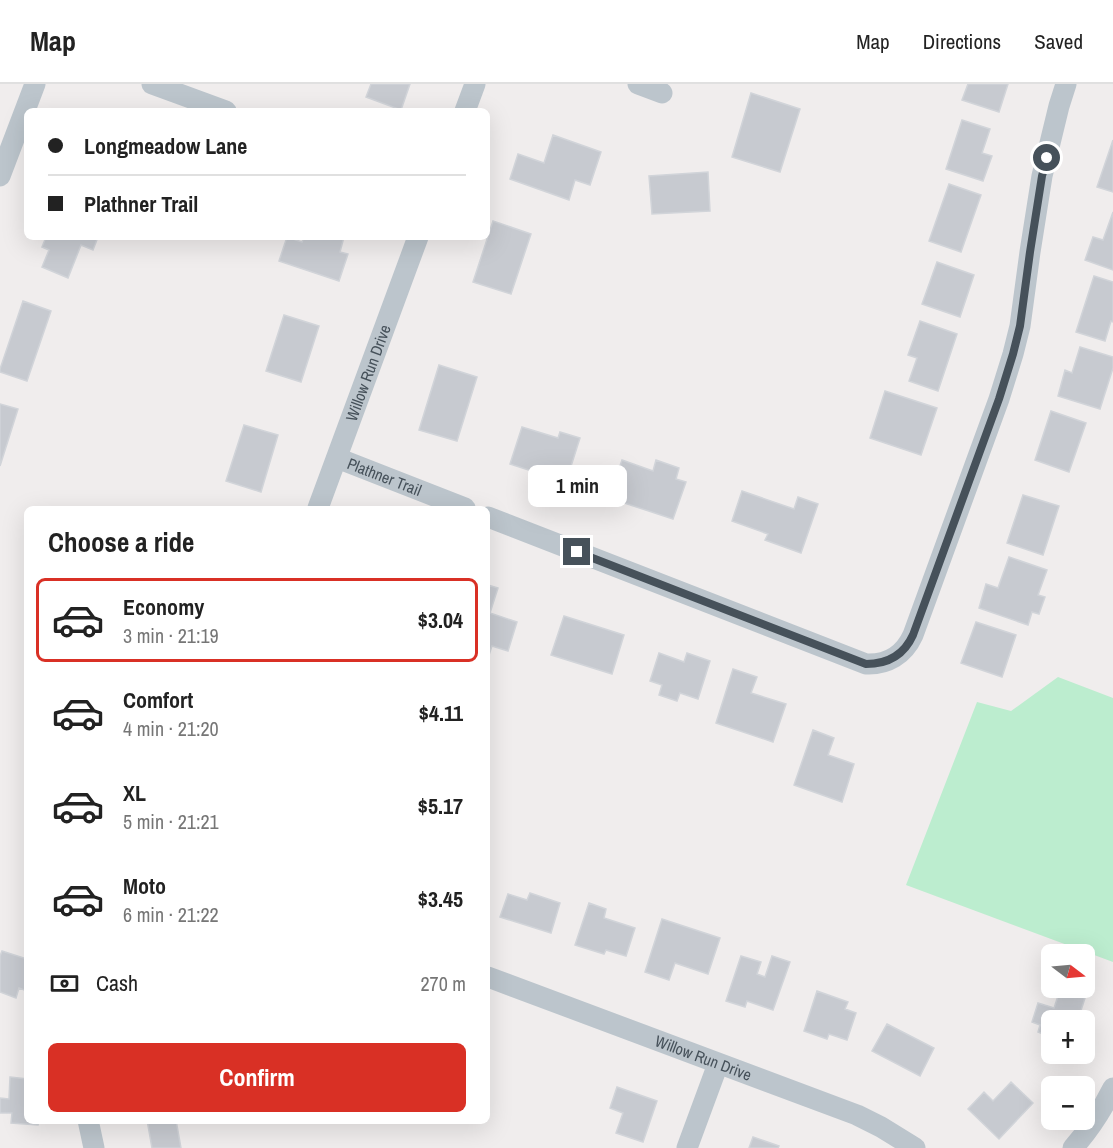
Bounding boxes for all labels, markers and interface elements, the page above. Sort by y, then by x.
text: Map [30,22,76,60]
text: Map [856,27,890,56]
text: Directions [923,27,1001,56]
text: Saved [1034,27,1083,56]
text: Longmeadow Lane [84,131,247,161]
route start [1033,144,1060,171]
text: Plathner Trail [84,189,198,219]
street label: Willow Run Drive [340,322,396,424]
street label: Plathner Trail [344,452,425,501]
callout: 1 min [528,465,626,507]
text: 1 min [556,472,599,499]
text: Choose a ride [48,524,194,560]
route end [563,538,590,565]
text: Economy [123,592,204,622]
icon: car [51,593,105,647]
text: $3.04 [418,605,463,635]
text: 3 min · 21:19 [123,622,219,649]
text: Comfort [123,685,193,715]
icon: car [51,686,105,740]
text: $4.11 [419,698,463,728]
text: 4 min · 21:20 [123,715,219,742]
text: XL [123,778,146,808]
icon: car [51,779,105,833]
text: $5.17 [418,791,463,821]
text: 5 min · 21:21 [123,808,219,835]
text: Moto [123,871,166,901]
icon: car [51,872,105,926]
text: $3.45 [418,884,463,914]
text: 6 min · 21:22 [123,901,219,928]
north arrow [1041,944,1095,998]
map controls [1041,944,1095,1130]
icon: cash [48,967,81,1000]
text: Cash [96,968,138,998]
text: 270 m [420,970,466,997]
button: + [1041,1010,1095,1064]
street label: Willow Run Drive [652,1029,755,1086]
button: Confirm [48,1043,466,1112]
button: − [1041,1076,1095,1130]

